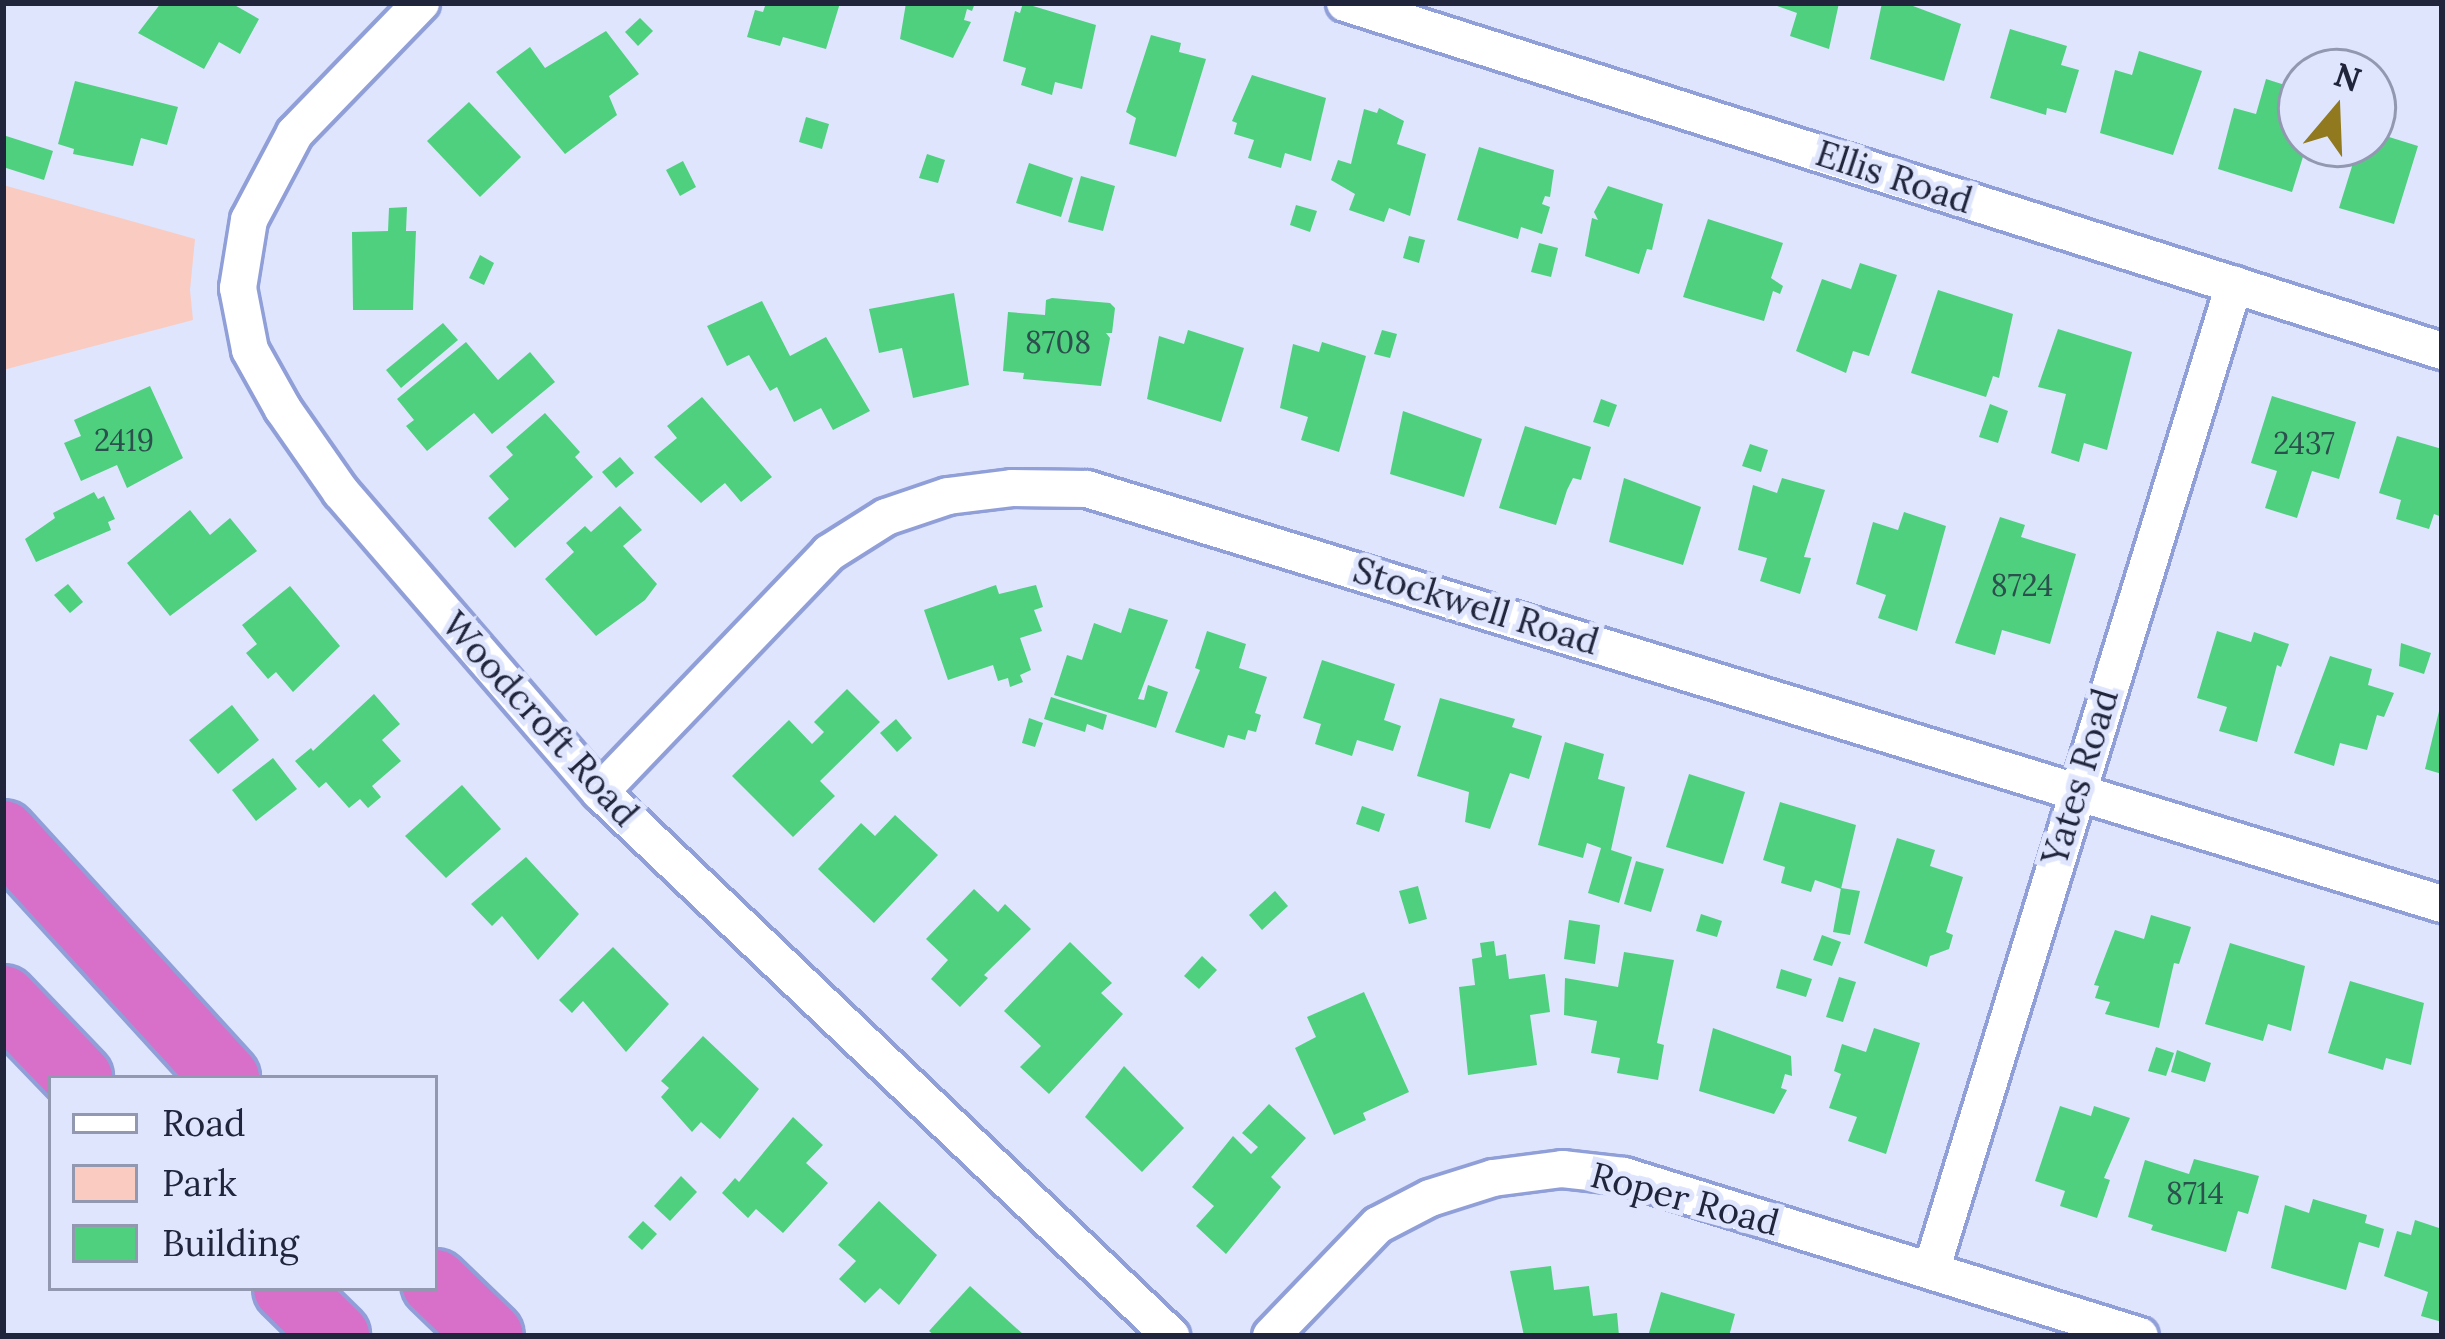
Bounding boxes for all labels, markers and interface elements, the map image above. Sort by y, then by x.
north arrow [2277,48,2397,168]
text: N [2329,53,2367,101]
street label: Ellis Road [1810,131,1978,223]
house number: 8708 [1025,324,1091,360]
house number: 2419 [94,422,154,458]
house number: 2437 [2273,425,2335,461]
street label: Stockwell Road [1348,548,1604,664]
house number: 8724 [1991,567,2053,603]
street label: Woodcroft Road [433,603,647,835]
street label: Yates Road [2033,683,2127,871]
legend [48,1075,438,1291]
text: Road [162,1100,246,1146]
street label: Roper Road [1586,1153,1784,1245]
text: Park [162,1160,237,1206]
house number: 8714 [2166,1175,2224,1211]
text: Building [162,1220,299,1266]

